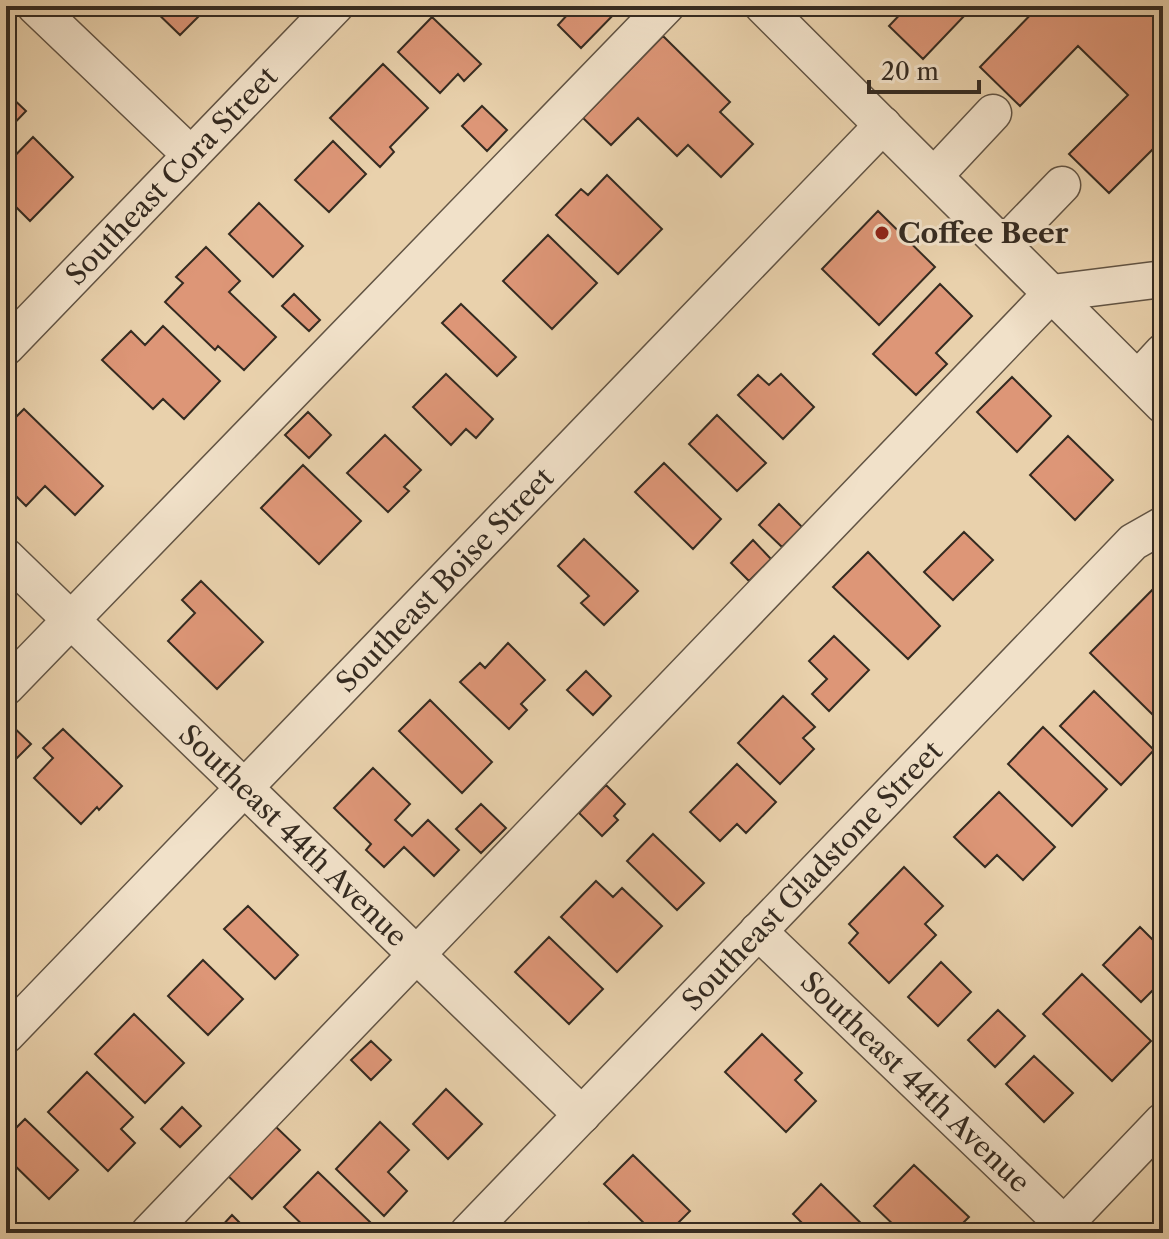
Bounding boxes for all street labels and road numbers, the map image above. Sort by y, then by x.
street label: Southeast Cora Street [58,59,284,292]
street label: Southeast Boise Street [329,461,560,699]
street label: Southeast 44th Avenue [172,717,414,953]
street label: Southeast Gladstone Street [675,734,949,1017]
street label: Southeast 44th Avenue [794,964,1037,1199]

